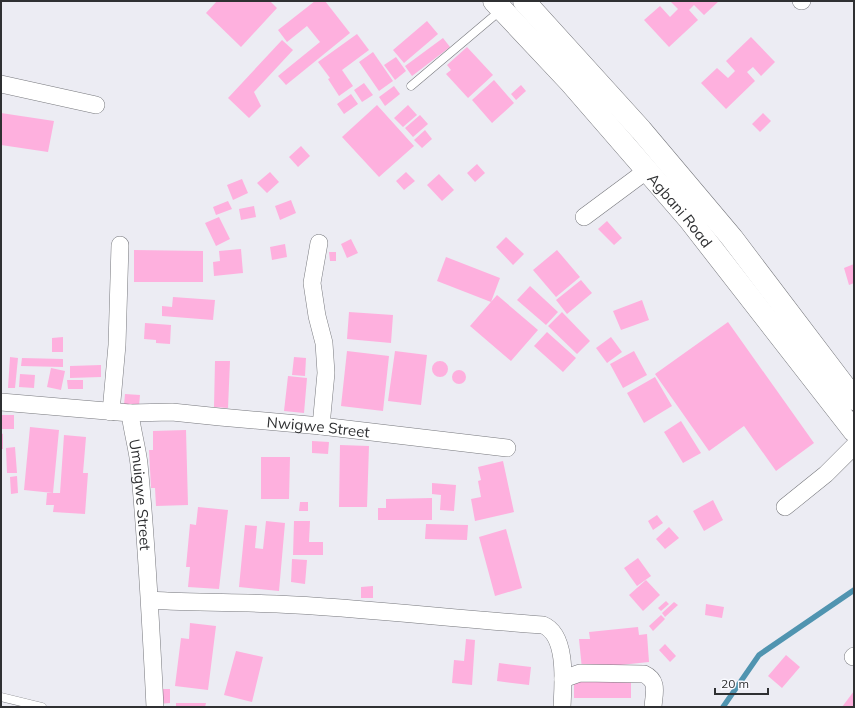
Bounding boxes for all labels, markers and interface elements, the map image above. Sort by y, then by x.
street label: Agbani Road [644,169,717,251]
street label: Nwigwe Street [266,412,371,441]
street label: Umuigwe Street [125,437,156,551]
scale bar [715,670,768,696]
text: 20 m [721,676,749,691]

